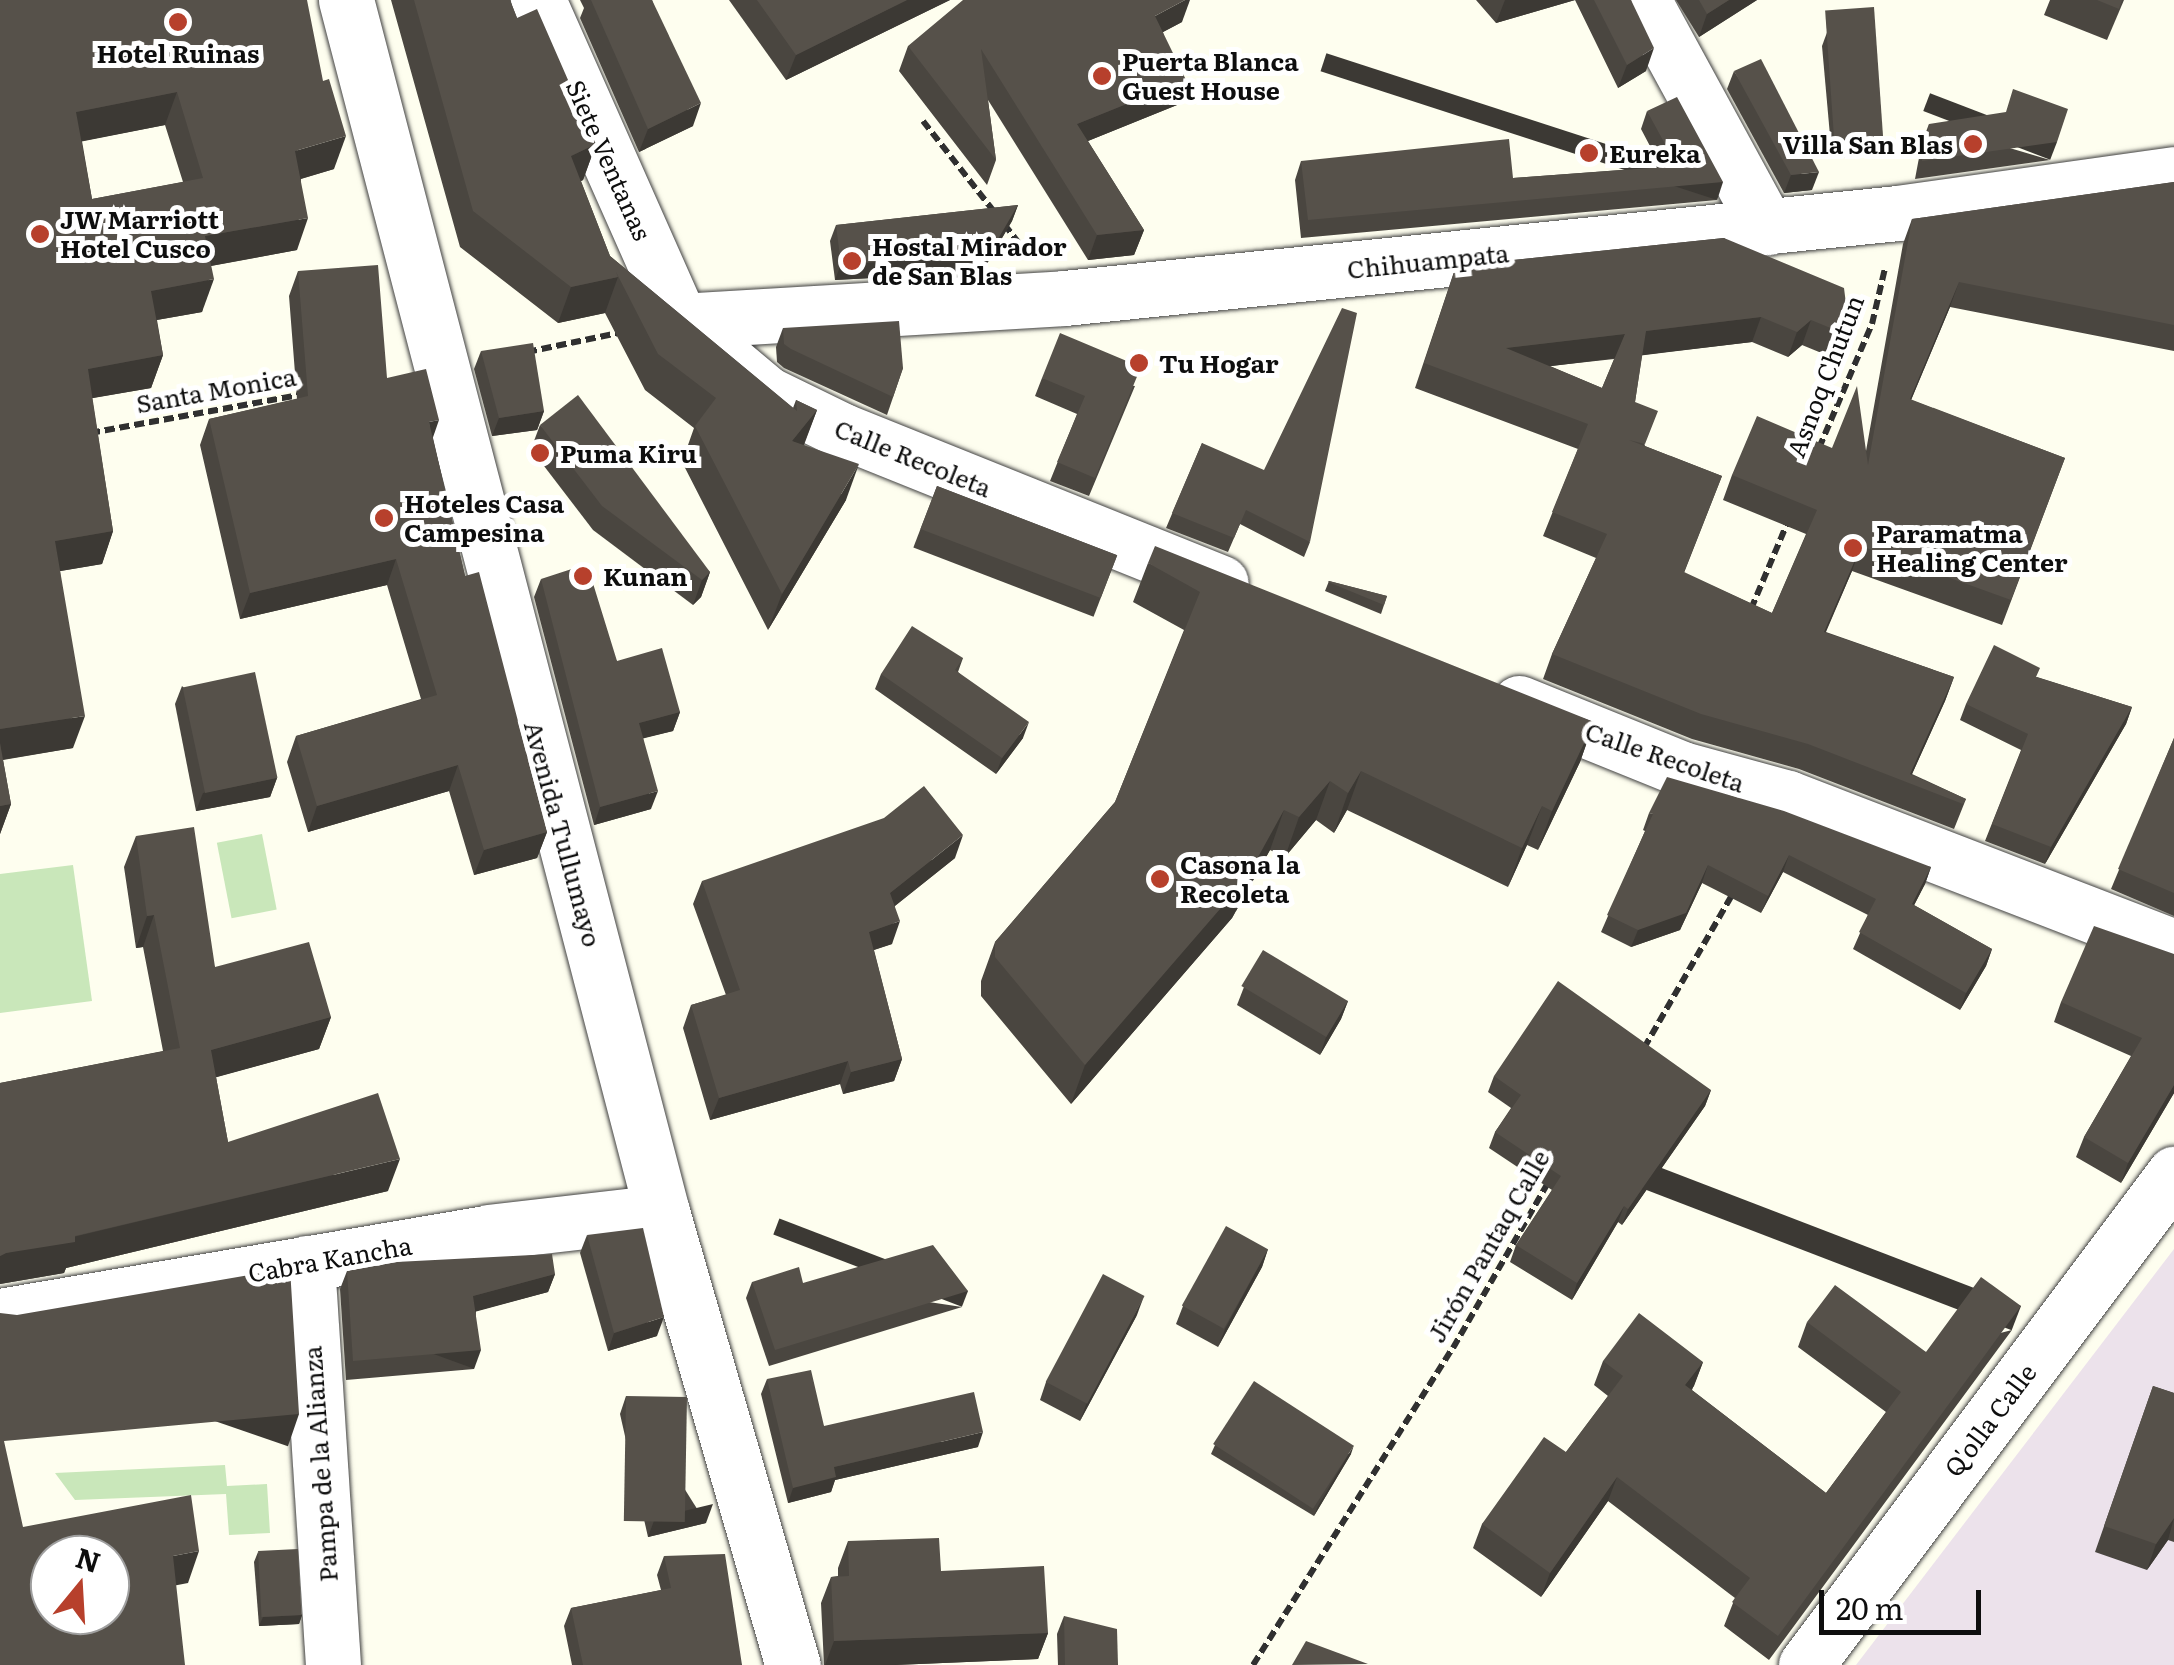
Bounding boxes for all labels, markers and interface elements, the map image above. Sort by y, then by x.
marker: Hotel Ruinas [167,11,189,33]
place label: Hotel Ruinas [97,38,259,68]
place label: Puerta Blanca Guest House [1122,47,1299,106]
marker: Puerta Blanca Guest House [1091,65,1113,87]
street label: Siete Ventanas [560,75,658,245]
place label: Villa San Blas [1783,129,1953,159]
marker: Villa San Blas [1962,133,1984,155]
place label: Eureka [1609,138,1701,168]
marker: Eureka [1578,142,1600,164]
place label: JW Marriott Hotel Cusco [60,205,219,264]
marker: JW Marriott Hotel Cusco [29,223,51,245]
place label: Hostal Mirador de San Blas [872,232,1067,291]
street label: Chihuampata [1346,238,1510,284]
marker: Hostal Mirador de San Blas [841,250,863,272]
street label: Asnoq Chutun [1780,291,1870,461]
place label: Tu Hogar [1159,348,1279,378]
marker: Tu Hogar [1128,352,1150,374]
street label: Santa Monica [134,361,298,419]
street label: Calle Recoleta [830,413,996,503]
place label: Puma Kiru [560,438,697,468]
marker: Puma Kiru [529,442,551,464]
place label: Hoteles Casa Campesina [404,489,564,548]
marker: Hoteles Casa Campesina [373,507,395,529]
place label: Paramatma Healing Center [1876,519,2067,578]
marker: Paramatma Healing Center [1840,535,1866,561]
place label: Kunan [603,561,688,591]
marker: Kunan [572,565,594,587]
street label: Calle Recoleta [1582,716,1748,798]
street label: Avenida Tullumayo [518,718,608,950]
place label: Casona la Recoleta [1180,850,1300,909]
marker: Casona la Recoleta [1149,868,1171,890]
street label: Jirón Pantaq Calle [1421,1145,1555,1347]
street label: Cabra Kancha [246,1230,414,1288]
street label: Pampa de la Alianza [297,1345,343,1583]
street label: Q'olla Calle [1938,1358,2042,1482]
north arrow [30,1535,130,1635]
text: N [71,1535,106,1582]
scale bar [1824,1570,1986,1632]
text: 20 m [1836,1585,1904,1629]

